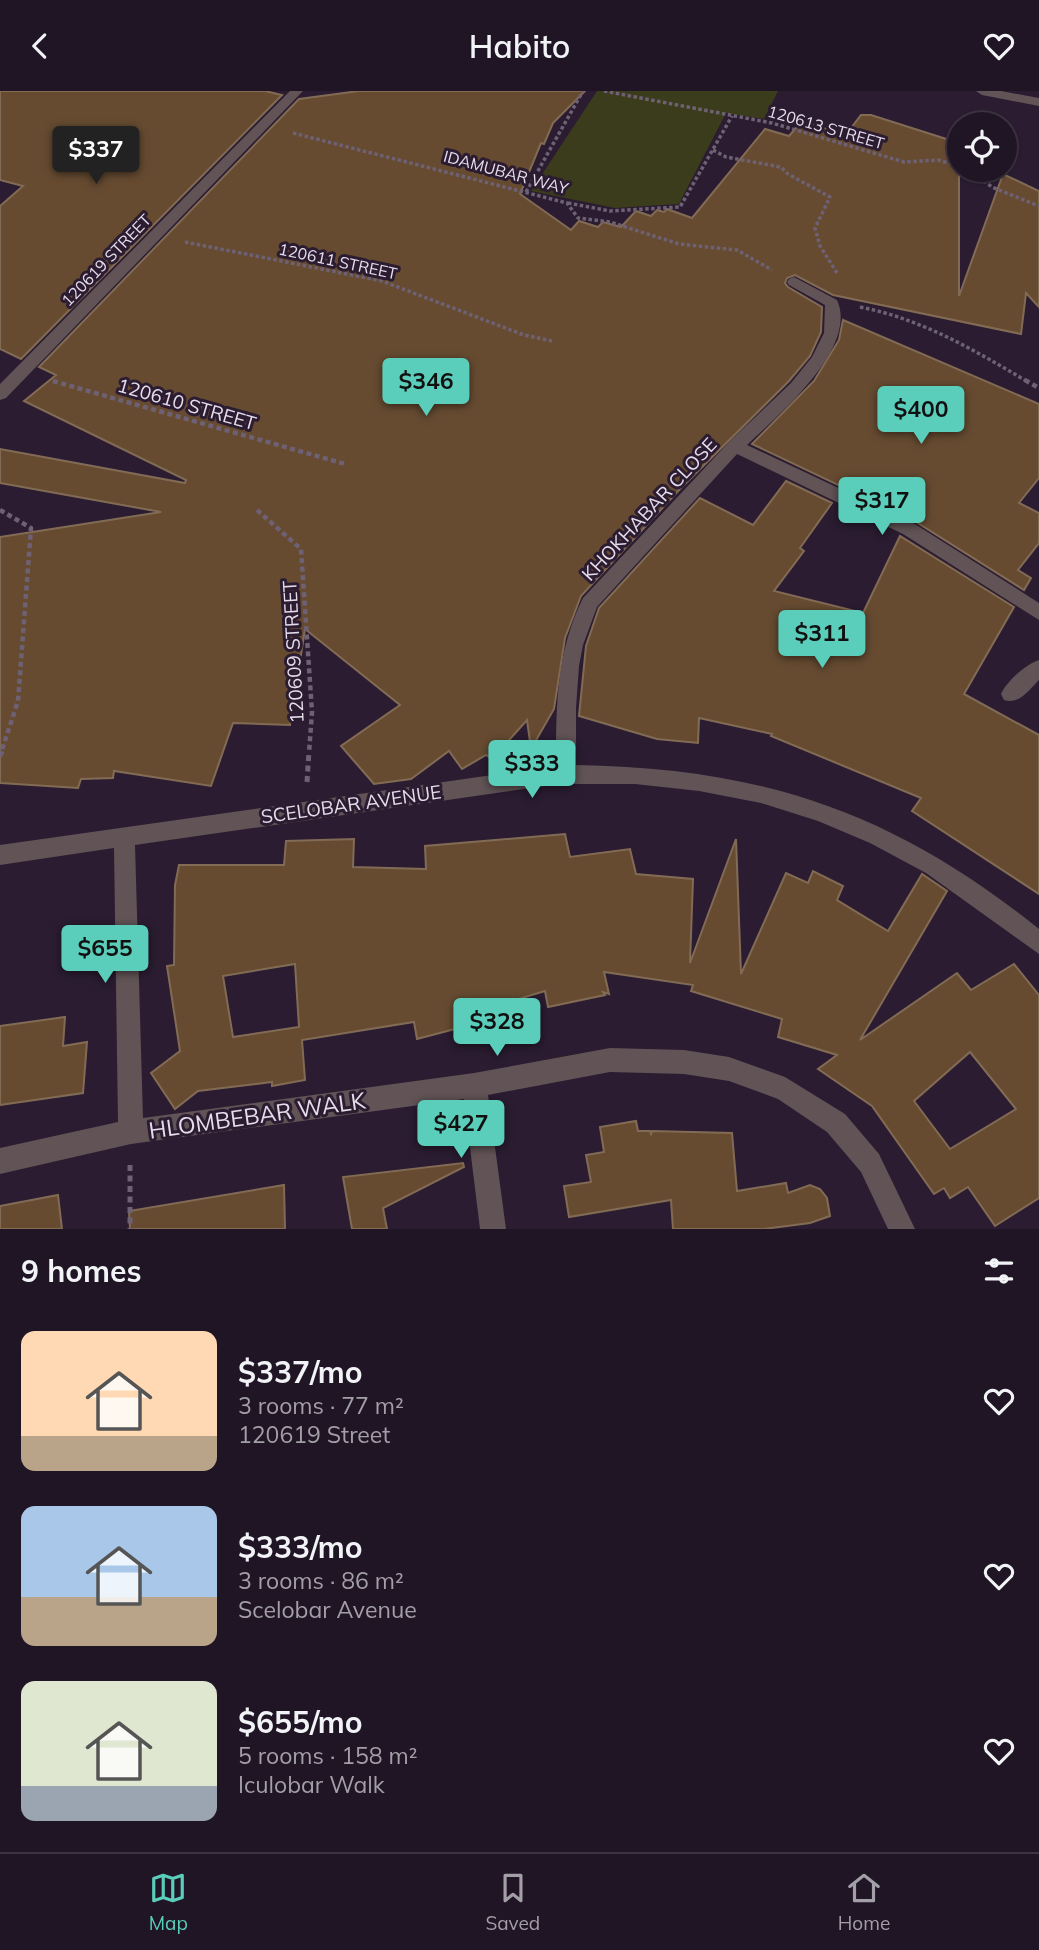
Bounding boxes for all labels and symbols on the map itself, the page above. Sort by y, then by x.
street label: 120613 STREET [765,101,887,153]
pin: $337 [55,127,137,186]
street label: IDAMUBAR WAY [442,146,571,198]
street label: 120619 STREET [57,209,155,310]
street label: 120611 STREET [277,239,399,283]
pin: $346 [385,359,467,418]
street label: 120610 STREET [115,373,260,435]
pin: $400 [880,387,962,446]
street label: KHOKHABAR CLOSE [576,432,722,586]
pin: $317 [841,477,923,537]
street label: 120609 STREET [277,579,309,724]
pin: $311 [781,611,863,670]
pin: $333 [491,741,573,800]
street label: SCELOBAR AVENUE [259,779,443,829]
pin: $655 [64,925,146,985]
pin: $328 [456,999,538,1058]
street label: HLOMBEBAR WALK [147,1085,368,1145]
pin: $427 [420,1101,502,1160]

